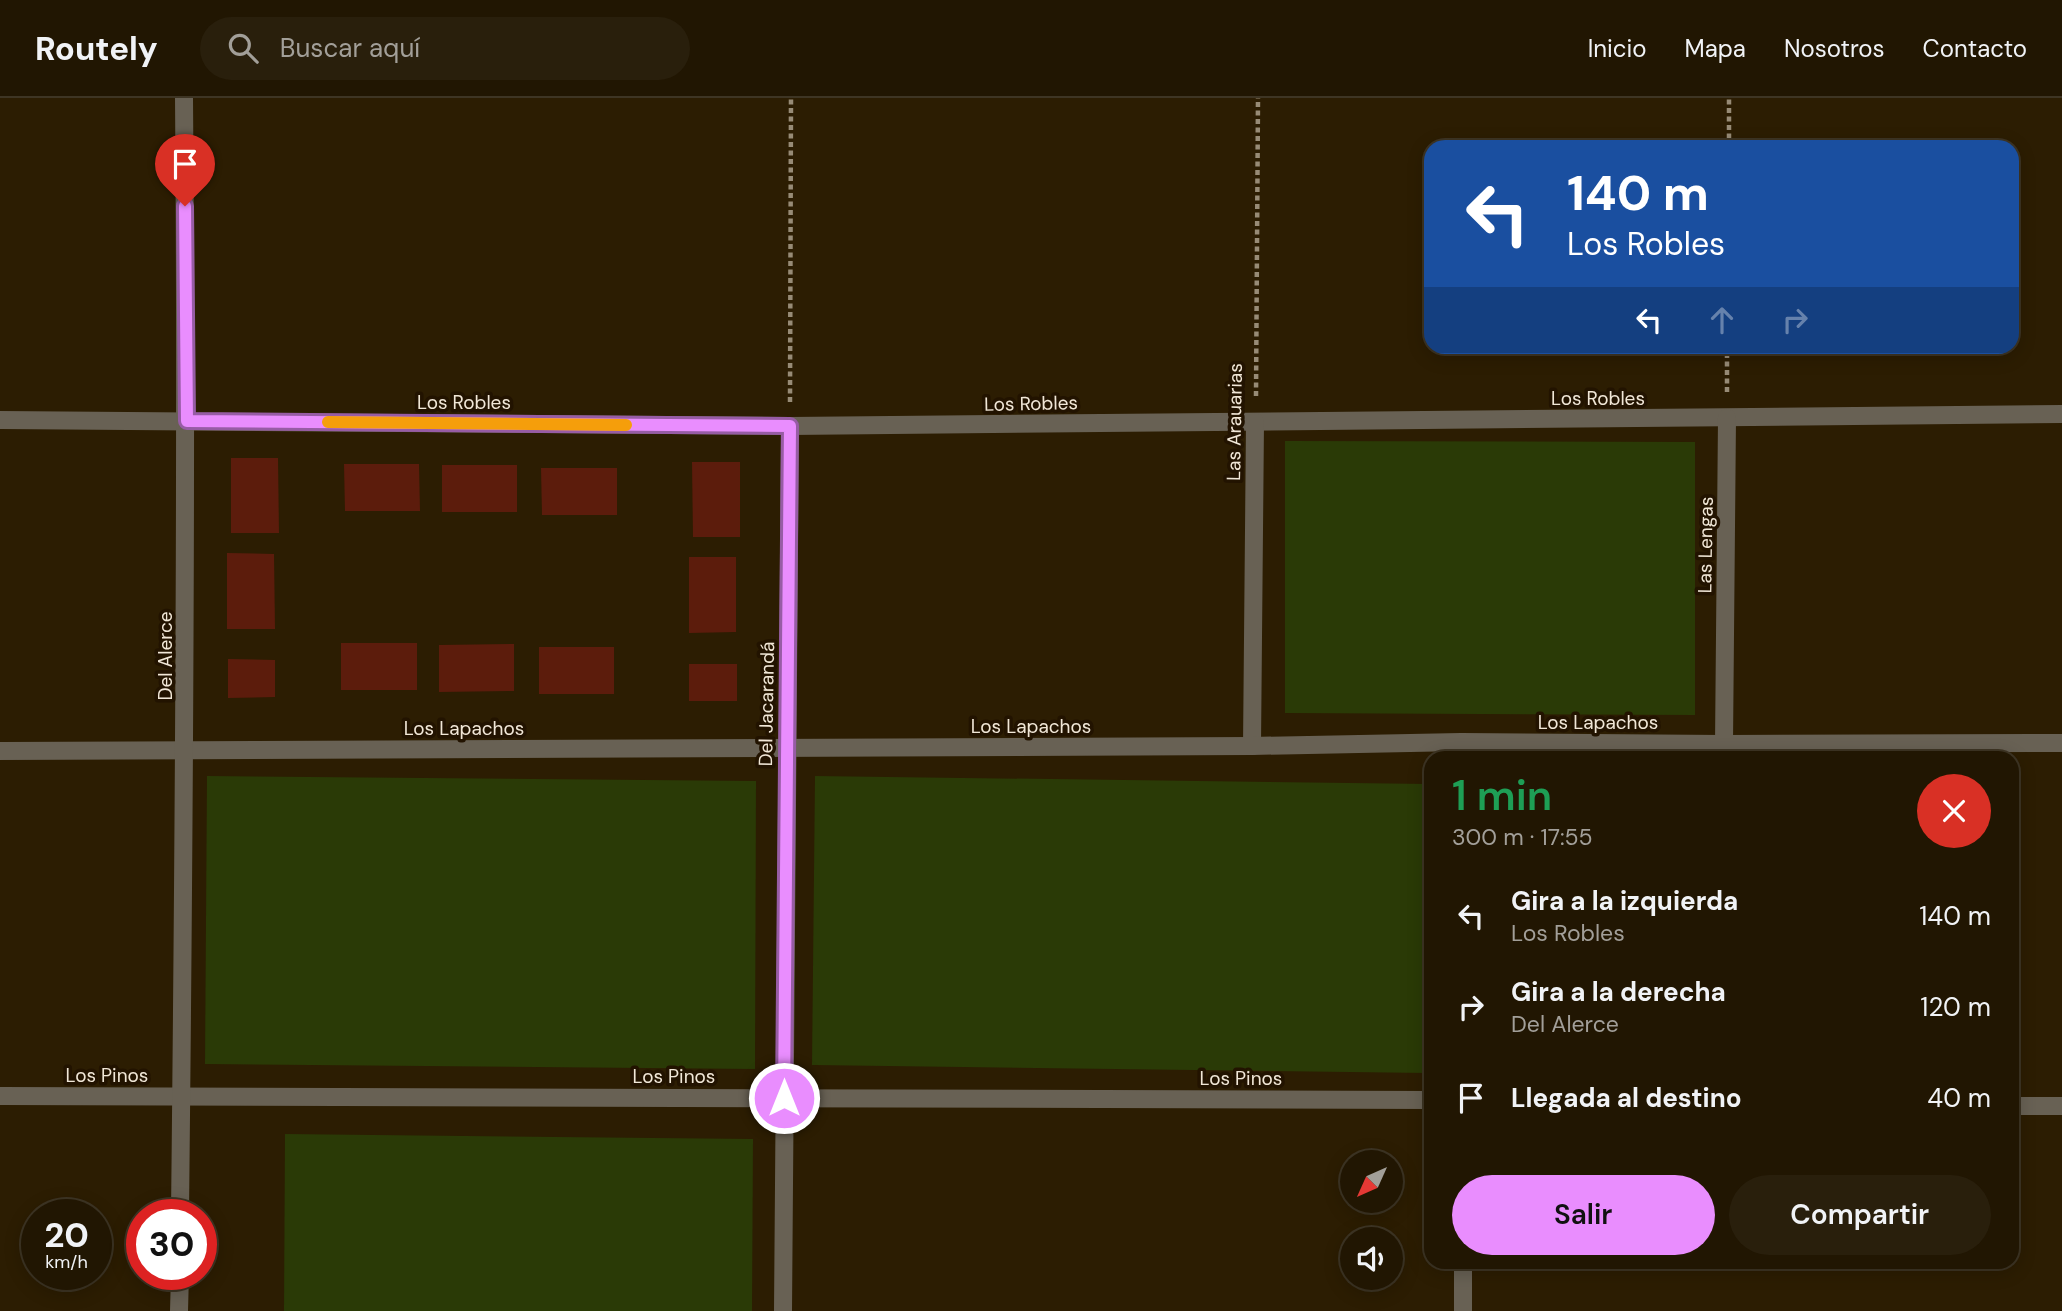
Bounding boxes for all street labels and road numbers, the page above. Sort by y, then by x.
street label: Las Arauarias [1221,363,1248,481]
street label: Los Robles [1551,386,1645,411]
street label: Los Robles [417,390,511,415]
street label: Los Robles [984,390,1078,417]
street label: Las Lengas [1692,496,1719,594]
street label: Del Alerce [153,611,178,701]
street label: Del Jacarandá [753,641,780,767]
street label: Los Lapachos [1538,710,1658,735]
street label: Los Lapachos [971,714,1091,739]
street label: Los Lapachos [404,716,524,741]
street label: Los Pinos [66,1063,148,1088]
street label: Los Pinos [633,1064,715,1089]
street label: Los Pinos [1200,1066,1282,1091]

